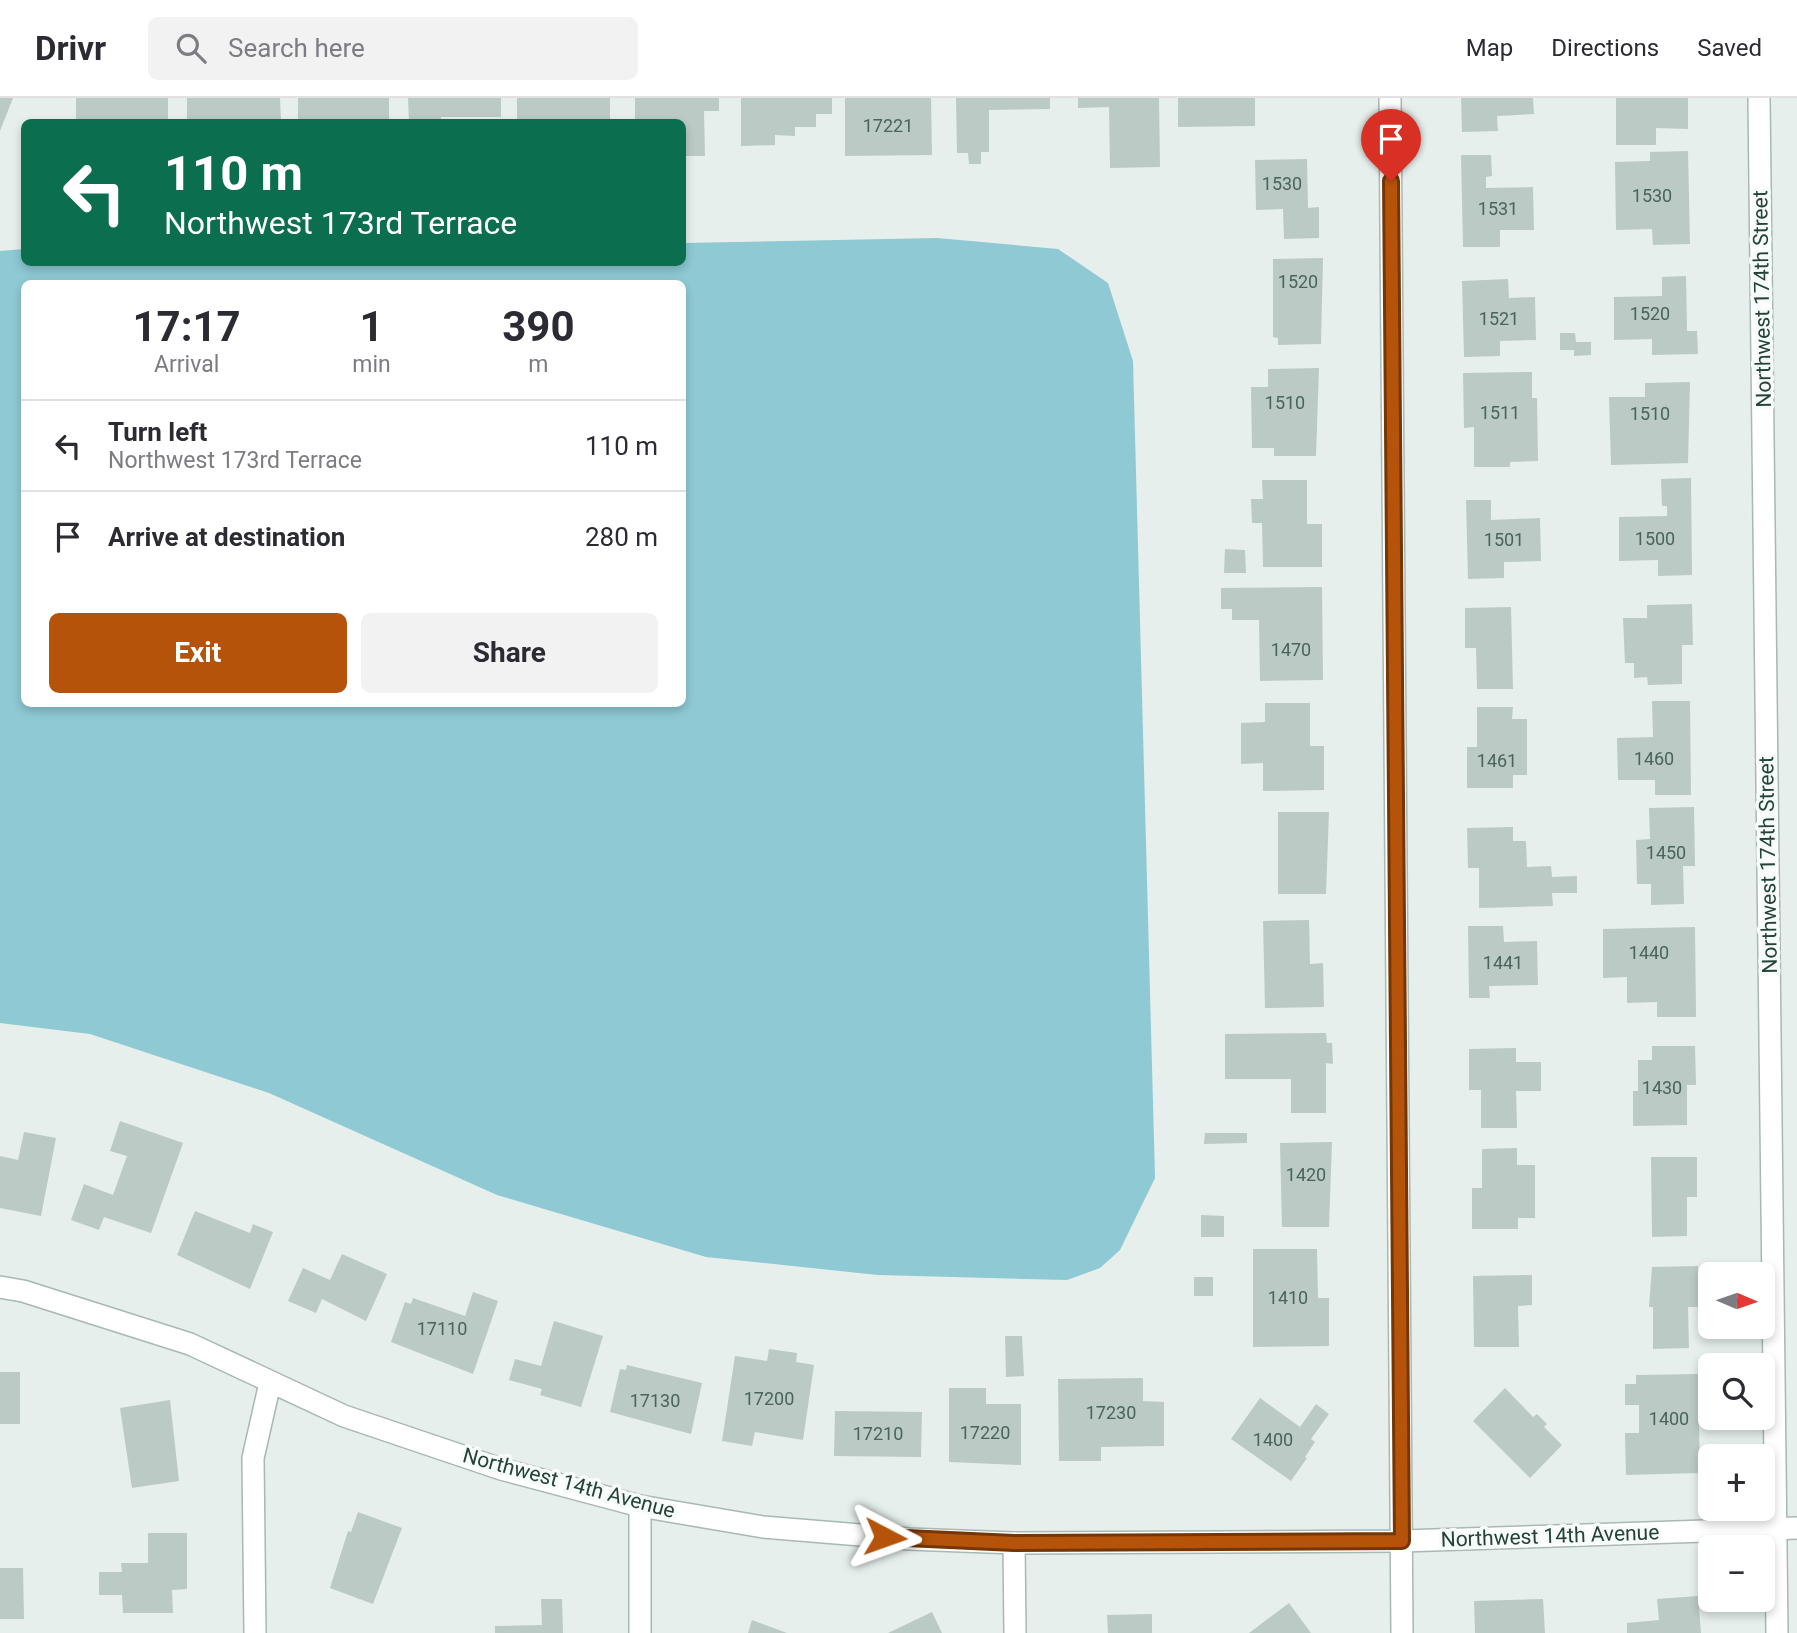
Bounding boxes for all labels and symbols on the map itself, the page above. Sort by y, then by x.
pin [1361,109,1421,181]
house number: 17221 [863,115,913,136]
house number: 1530 [1262,173,1302,194]
house number: 1530 [1632,185,1672,206]
street label: Northwest 174th Street [1748,190,1776,408]
house number: 1531 [1478,198,1518,219]
house number: 1520 [1278,271,1318,292]
house number: 1520 [1630,303,1670,324]
house number: 1521 [1479,308,1519,329]
house number: 1510 [1265,392,1305,413]
house number: 1511 [1480,402,1520,423]
house number: 1510 [1630,403,1670,424]
house number: 1500 [1635,528,1675,549]
house number: 1501 [1484,529,1524,550]
house number: 1470 [1271,639,1311,660]
house number: 1460 [1634,748,1674,769]
house number: 1461 [1477,750,1517,771]
street label: Northwest 174th Street [1754,756,1782,974]
house number: 1450 [1646,842,1686,863]
house number: 1440 [1629,942,1669,963]
house number: 1441 [1483,952,1523,973]
house number: 1430 [1642,1077,1682,1098]
house number: 1420 [1286,1164,1326,1185]
north arrow [1698,1262,1774,1339]
house number: 1410 [1268,1287,1308,1308]
house number: 17110 [417,1318,467,1339]
house number: 17200 [744,1388,794,1409]
house number: 17130 [630,1390,680,1411]
house number: 17230 [1086,1402,1136,1423]
house number: 1400 [1649,1408,1689,1429]
house number: 17220 [960,1422,1010,1443]
house number: 17210 [853,1423,903,1444]
house number: 1400 [1253,1429,1293,1450]
street label: Northwest 14th Avenue [460,1443,678,1523]
position arrow [848,1500,922,1574]
street label: Northwest 14th Avenue [1440,1520,1660,1552]

